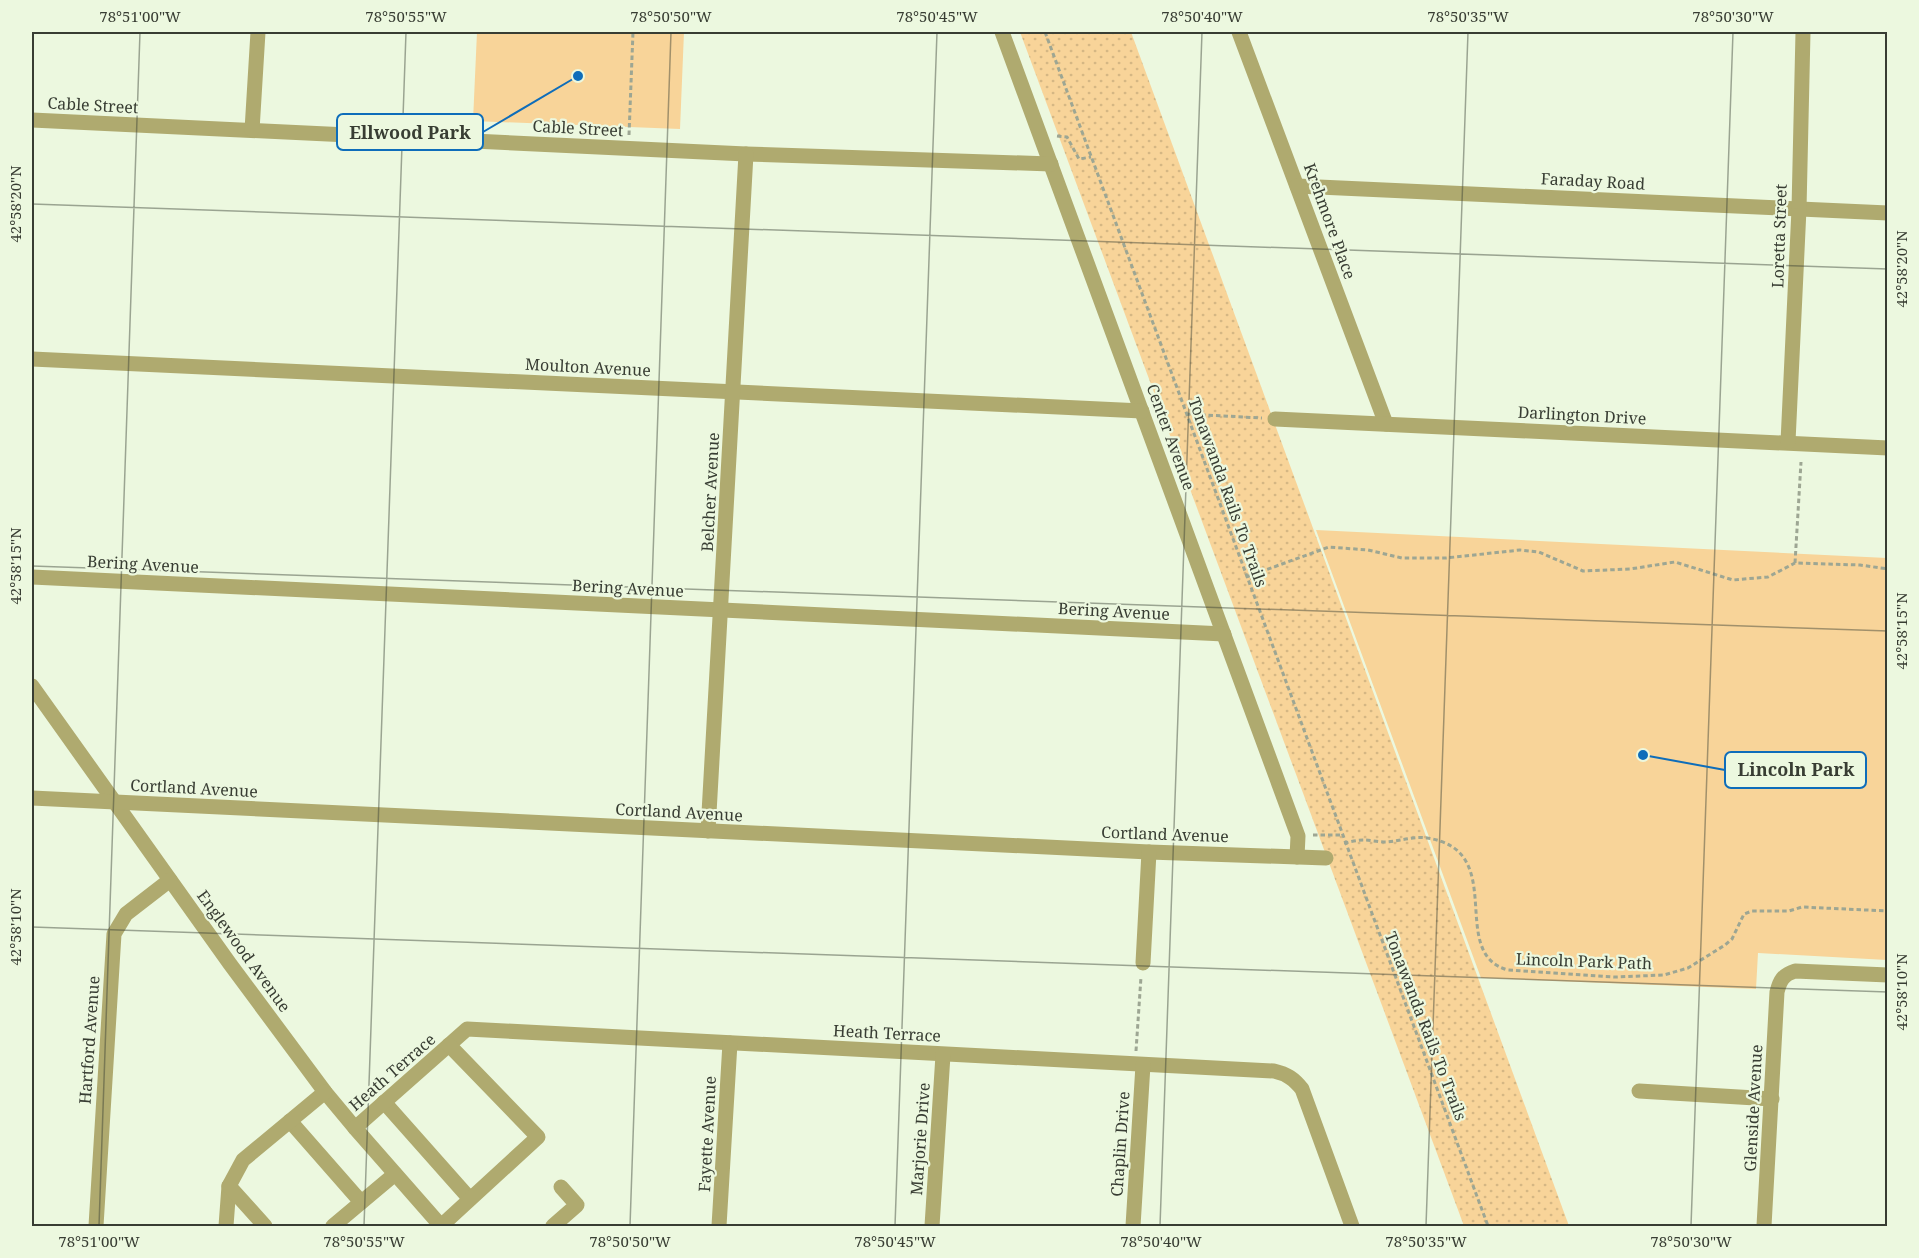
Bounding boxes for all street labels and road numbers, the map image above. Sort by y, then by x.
street label: Cable Street [47,92,139,118]
street label: Cable Street [532,115,624,141]
street label: Krehmore Place [1299,160,1361,282]
street label: Faraday Road [1540,167,1646,195]
street label: Loretta Street [1766,183,1792,289]
street label: Moulton Avenue [525,353,651,381]
street label: Center Avenue [1142,381,1200,493]
street label: Tonawanda Rails To Trails [1183,394,1273,590]
street label: Darlington Drive [1517,401,1647,429]
street label: Belcher Avenue [696,432,724,552]
street label: Bering Avenue [87,550,199,578]
street label: Bering Avenue [572,574,684,602]
street label: Bering Avenue [1058,597,1170,625]
street label: Cortland Avenue [130,774,258,802]
street label: Cortland Avenue [615,798,743,826]
street label: Cortland Avenue [1101,821,1229,847]
street label: Englewood Avenue [192,886,296,1016]
street label: Tonawanda Rails To Trails [1380,929,1472,1123]
street label: Lincoln Park Path [1516,948,1652,974]
street label: Hartford Avenue [74,975,104,1105]
street label: Heath Terrace [833,1019,941,1047]
street label: Heath Terrace [344,1028,440,1116]
street label: Glenside Avenue [1739,1044,1767,1172]
street label: Fayette Avenue [693,1075,721,1193]
street label: Marjorie Drive [905,1082,935,1196]
street label: Chaplin Drive [1105,1091,1135,1197]

